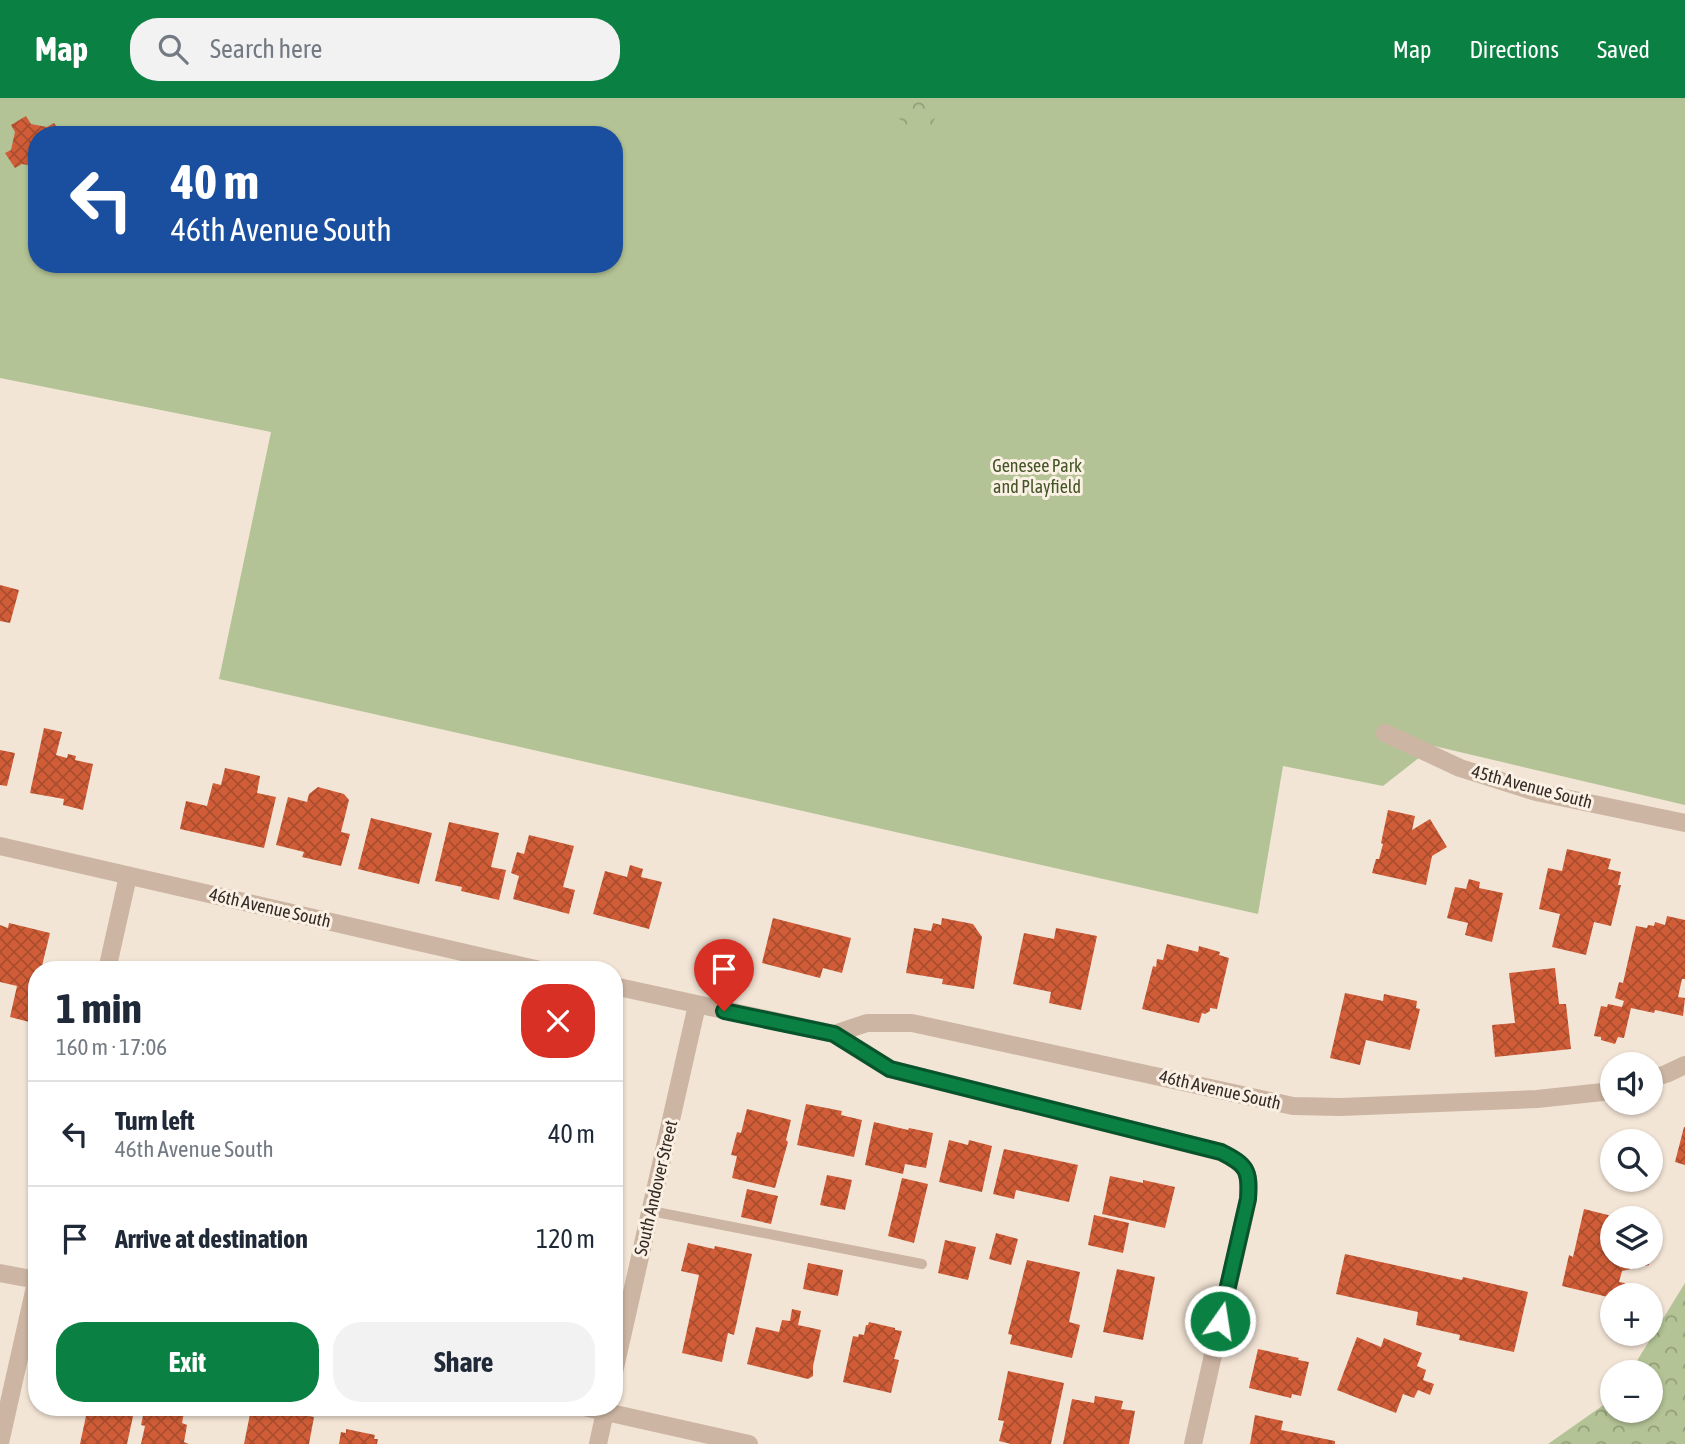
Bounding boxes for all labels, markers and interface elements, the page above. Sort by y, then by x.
search box [130,18,620,81]
text: Map [35,30,88,68]
icon: search [154,30,192,68]
text: Search here [210,34,322,64]
text: Map [1393,36,1431,63]
text: Directions [1469,36,1559,63]
text: Saved [1597,36,1650,63]
text: 40 m [171,153,259,209]
icon: left [56,154,147,245]
text: 46th Avenue South [171,211,392,248]
park label: Genesee Park and Playfield [992,455,1082,497]
street label: 45th Avenue South [1469,760,1595,813]
street label: 46th Avenue South [207,883,333,932]
pin [694,939,754,1011]
icon: arrive [705,950,743,988]
text: 1 min [56,984,142,1032]
button: close [521,984,595,1058]
text: 160 m · 17:06 [56,1034,167,1060]
map controls [1600,1052,1663,1423]
button: sound [1600,1052,1663,1115]
street label: 46th Avenue South [1157,1065,1283,1114]
text: Turn left [115,1106,195,1136]
icon: left [56,1115,94,1153]
street label: South Andover Street [630,1118,681,1258]
text: 40 m [548,1119,595,1149]
button: search [1600,1129,1663,1192]
text: 46th Avenue South [115,1136,274,1162]
button: layers [1600,1206,1663,1269]
icon: arrive [56,1220,94,1258]
text: Arrive at destination [115,1224,308,1254]
text: 120 m [536,1224,595,1254]
button: + [1600,1283,1663,1346]
position arrow [1183,1284,1257,1358]
button: Exit [56,1322,319,1402]
button: Share [333,1322,595,1402]
button: − [1600,1360,1663,1423]

